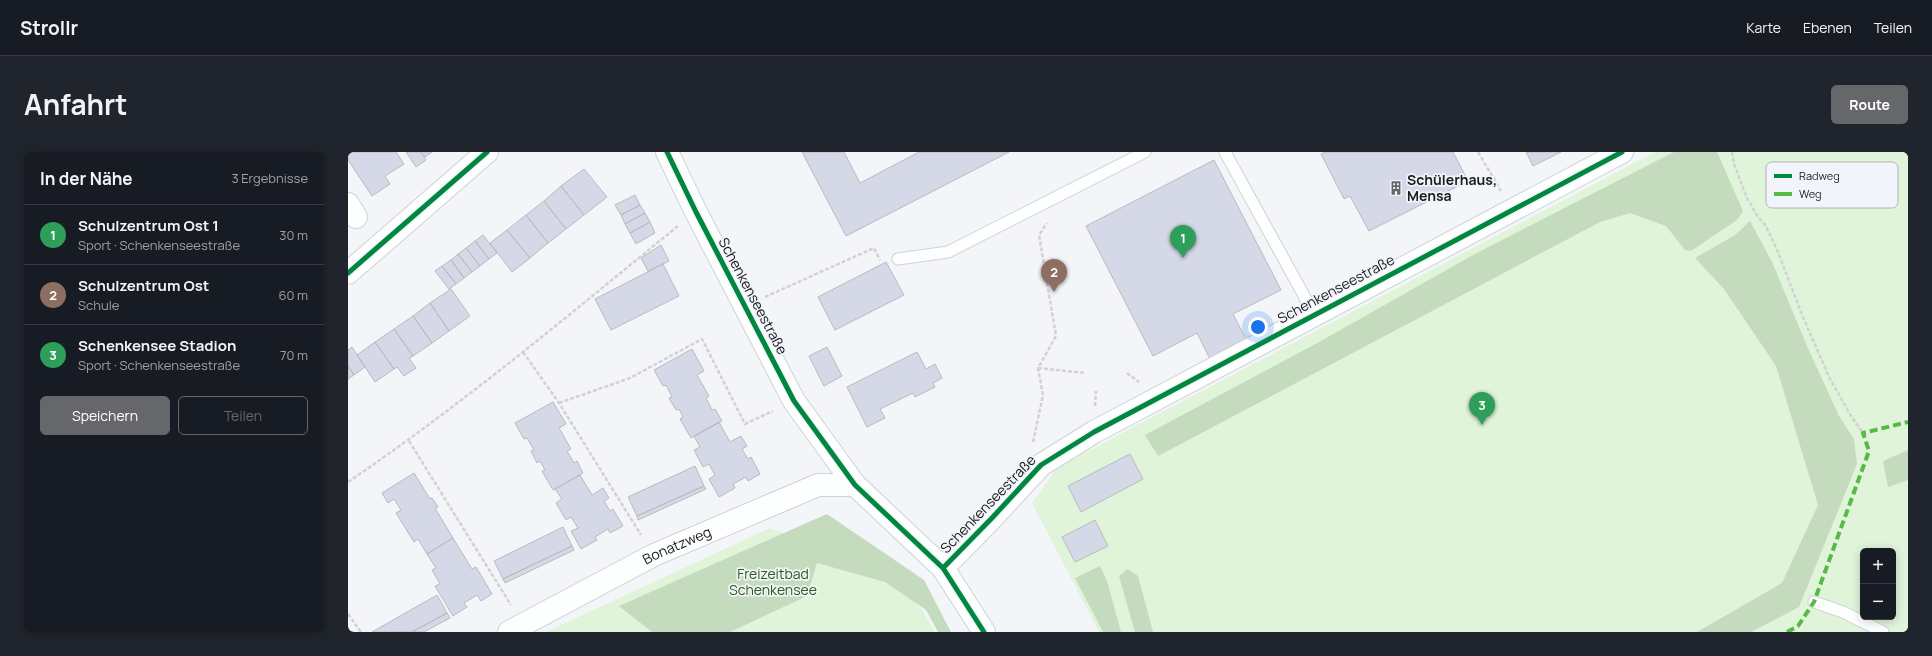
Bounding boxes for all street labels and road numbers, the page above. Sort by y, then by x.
street label: Schenkenseestraße [715,234,792,358]
street label: Schenkenseestraße [1274,250,1398,327]
street label: Schenkenseestraße [936,450,1040,557]
street label: Bonatzweg [639,522,714,568]

